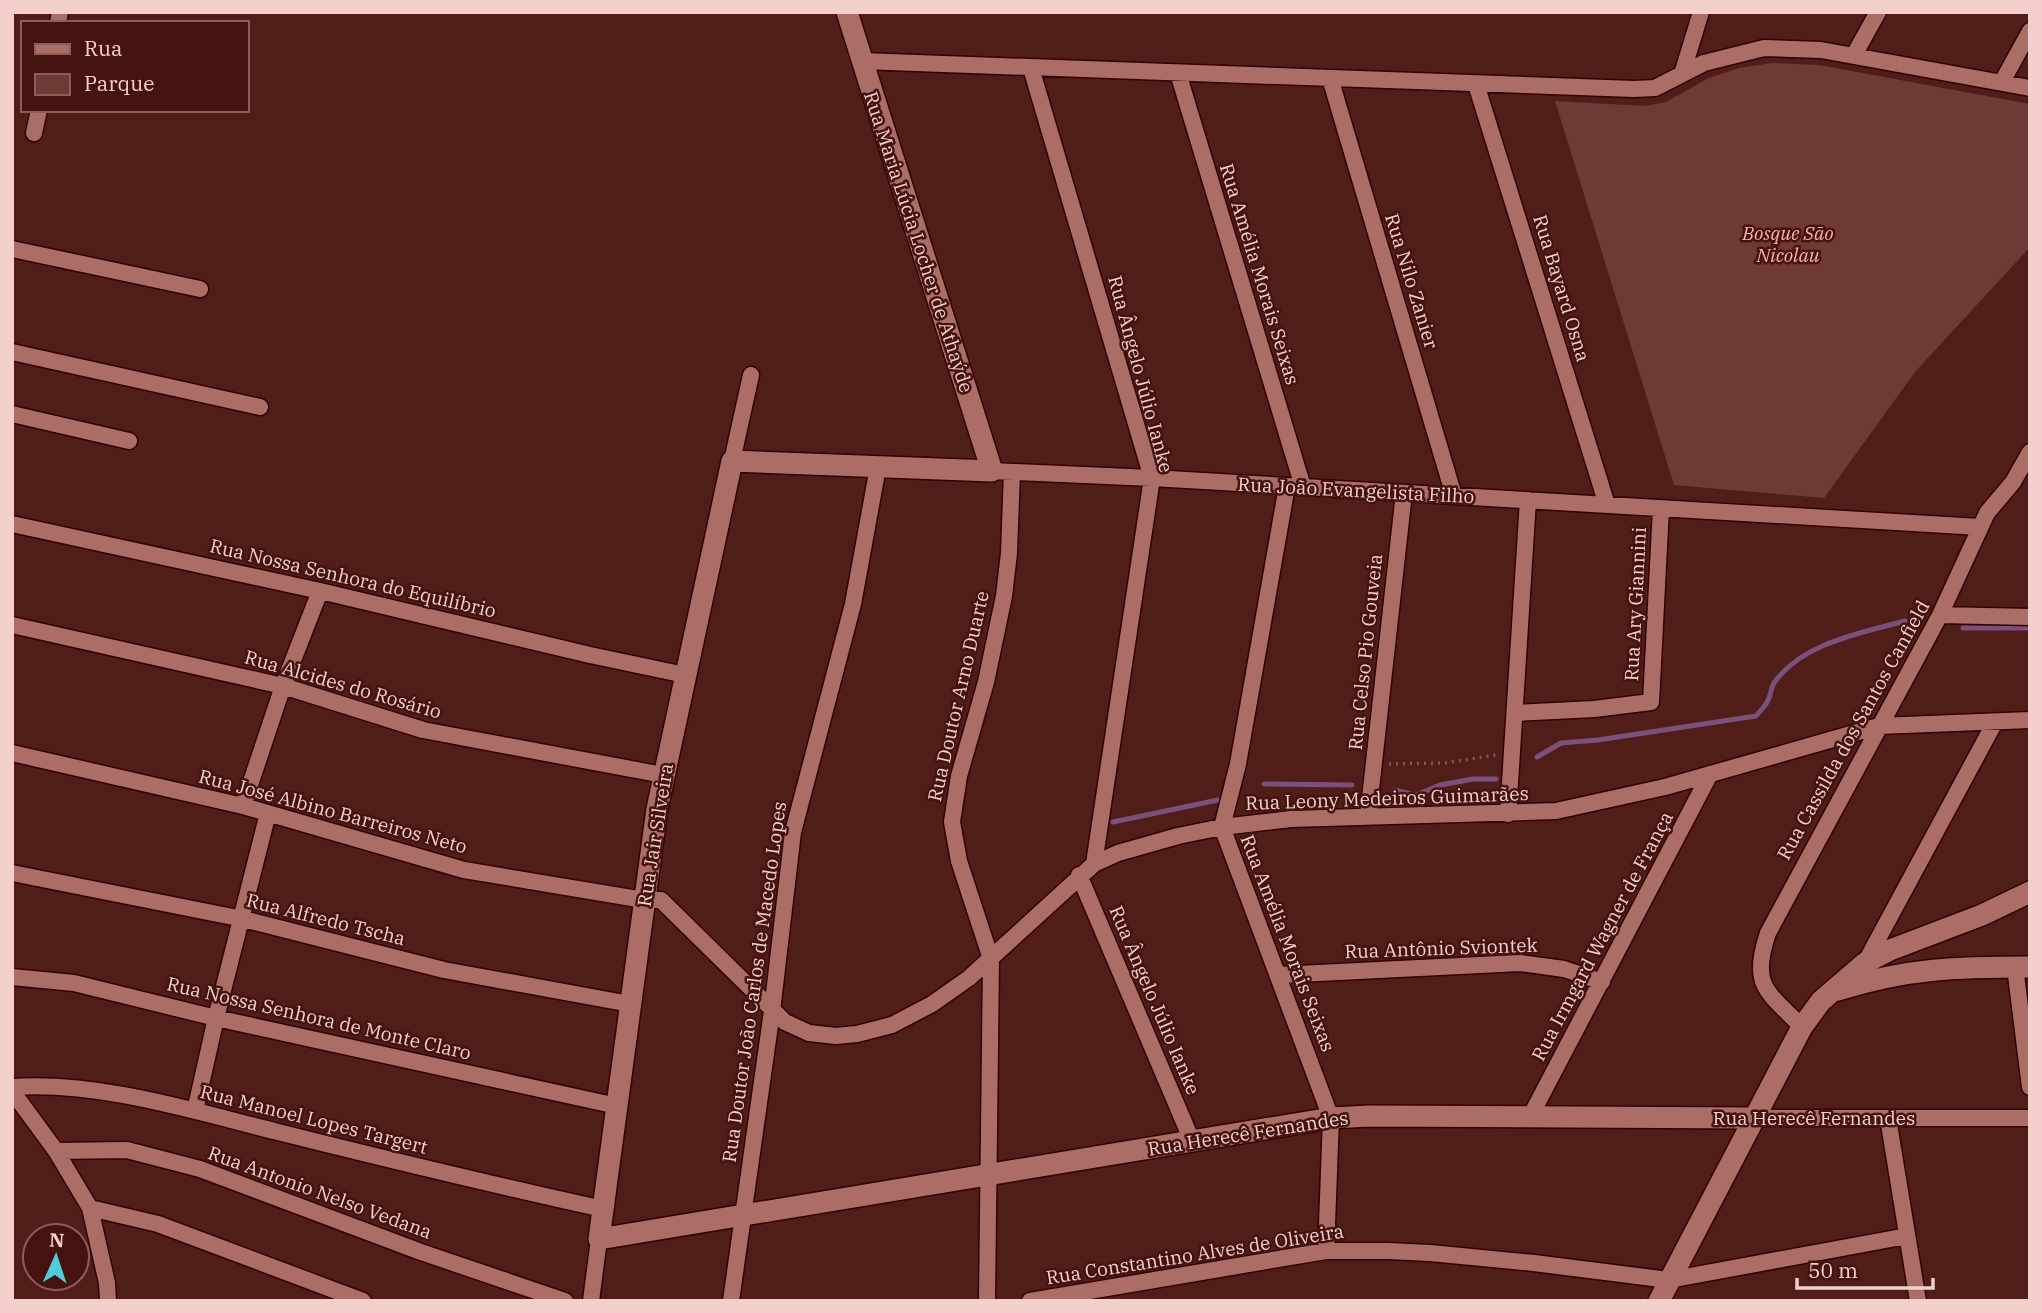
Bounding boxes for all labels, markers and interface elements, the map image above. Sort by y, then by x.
legend [21,21,248,112]
text: Rua [84,34,122,62]
text: Parque [84,69,154,97]
street label: Rua Maria Lúcia Locher de Athaýde [859,88,979,396]
street label: Rua Amélia Morais Seixas [1215,160,1305,388]
street label: Rua Nilo Zanier [1380,211,1444,352]
street label: Rua Bayard Osna [1528,212,1596,364]
park label: Bosque São Nicolau [1741,221,1834,267]
street label: Rua Ângelo Júlio Ianke [1103,273,1179,475]
street label: Rua João Evangelista Filho [1237,472,1475,508]
street label: Rua Ary Giannini [1619,526,1651,682]
street label: Rua Nossa Senhora do Equilíbrio [208,533,498,623]
street label: Rua Celso Pio Gouveia [1343,553,1387,751]
street label: Rua Doutor Arno Duarte [922,588,994,804]
street label: Rua Cassilda dos Santos Canfield [1771,596,1935,864]
street label: Rua Alcides do Rosário [242,644,444,724]
street label: Rua Jair Silveira [632,762,678,908]
street label: Rua José Albino Barreiros Neto [196,764,470,858]
street label: Rua Leony Medeiros Guimarães [1245,781,1529,815]
street label: Rua Doutor João Carlos de Macedo Lopes [717,800,791,1164]
street label: Rua Irmgard Wagner de França [1526,807,1678,1065]
street label: Rua Amélia Morais Seixas [1236,831,1340,1055]
street label: Rua Alfredo Tscha [244,888,408,950]
street label: Rua Ângelo Júlio Ianke [1104,902,1206,1098]
street label: Rua Antônio Sviontek [1344,933,1538,963]
street label: Rua Nossa Senhora de Monte Claro [165,971,473,1065]
street label: Rua Manoel Lopes Targert [198,1079,430,1159]
street label: Rua Herecê Fernandes [1146,1105,1350,1161]
street label: Rua Herecê Fernandes [1713,1106,1915,1130]
street label: Rua Antonio Nelso Vedana [205,1140,435,1244]
street label: Rua Constantino Alves de Oliveira [1044,1219,1346,1289]
north arrow [21,1222,91,1292]
text: N [49,1228,65,1252]
scale bar [1797,1246,1934,1290]
text: 50 m [1808,1256,1858,1284]

